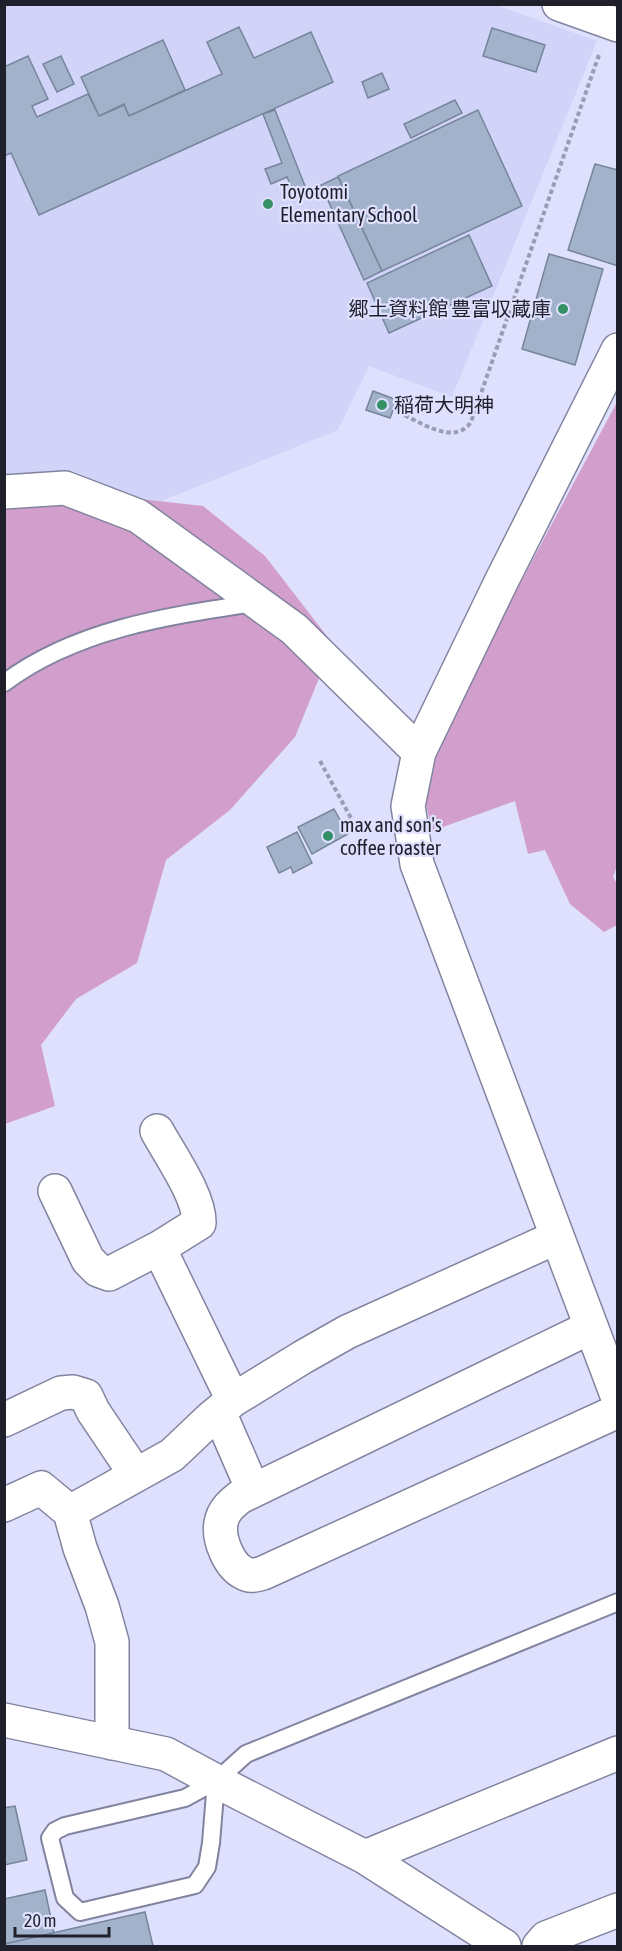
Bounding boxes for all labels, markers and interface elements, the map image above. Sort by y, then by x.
place label: Toyotomi Elementary School [280,180,418,226]
marker: Toyotomi Elementary School [261,197,275,211]
place label: 郷土資料館 豊富収蔵庫 [348,297,551,320]
marker: 郷土資料館 豊富収蔵庫 [556,302,570,316]
place label: 稲荷大明神 [394,393,494,416]
marker: 稲荷大明神 [375,398,389,412]
place label: max and son's coffee roaster [340,813,442,859]
marker: max and son's coffee roaster [321,829,335,843]
scale bar [15,1900,110,1938]
text: 20 m [24,1910,56,1931]

